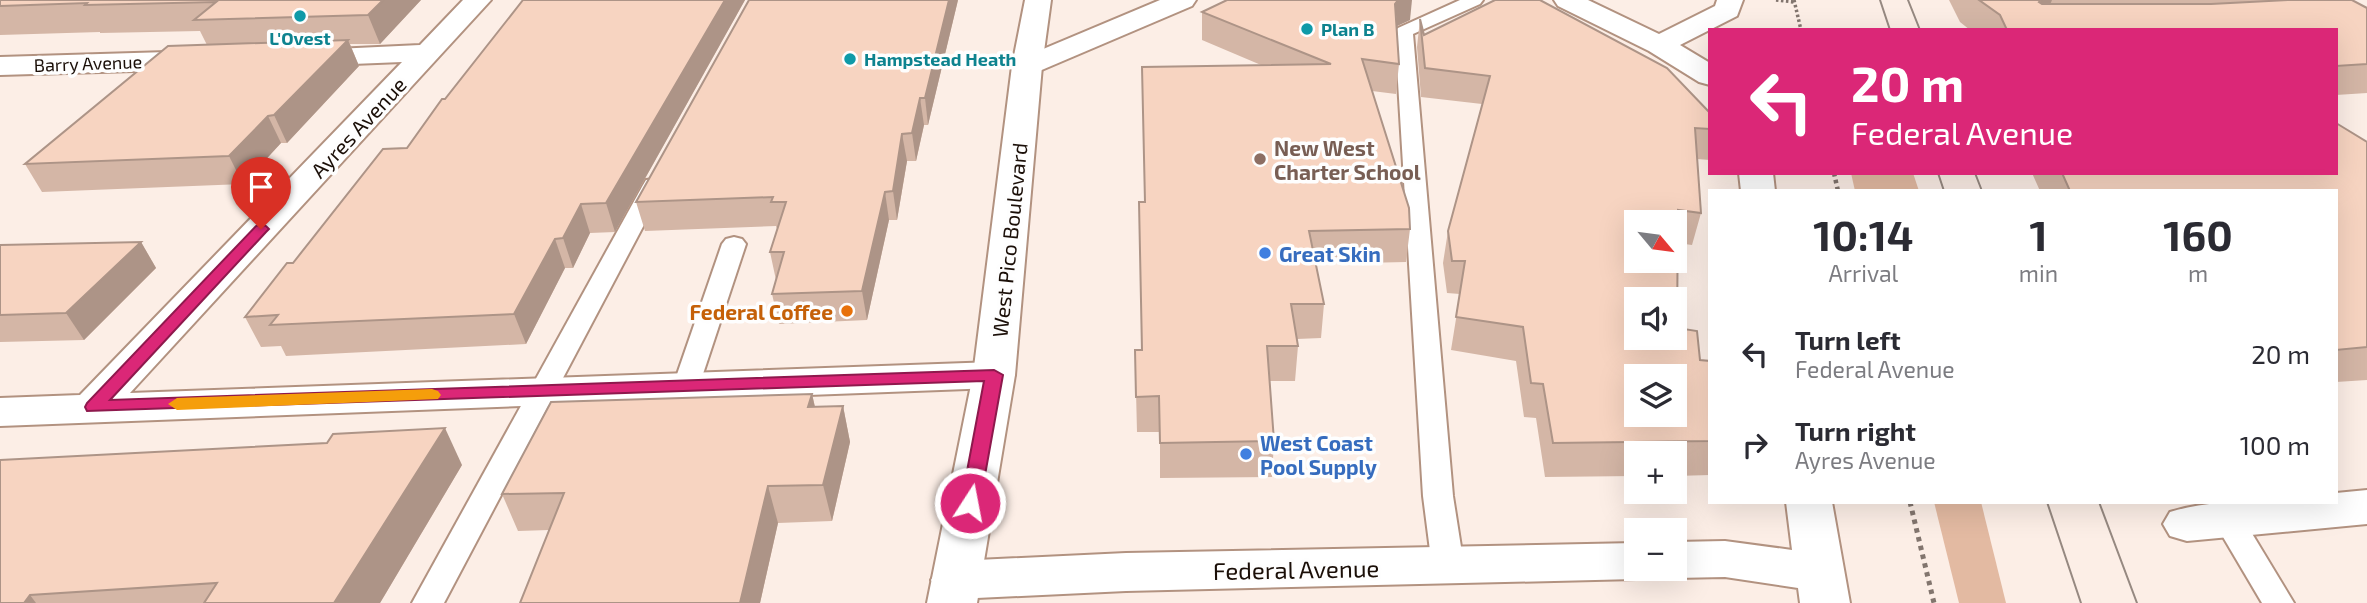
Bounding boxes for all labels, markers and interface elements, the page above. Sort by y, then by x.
marker: L'Ovest [292,8,308,24]
place label: Plan B [1321,18,1375,40]
marker: Plan B [1299,21,1315,37]
place label: L'Ovest [269,27,331,49]
place label: Hampstead Heath [864,48,1016,70]
street label: Barry Avenue [33,50,143,76]
marker: Hampstead Heath [842,51,858,67]
text: 20 m [1851,53,1964,112]
icon: left [1736,56,1827,147]
street label: Ayres Avenue [305,72,411,182]
text: Federal Avenue [1851,113,2073,151]
place label: New West Charter School [1274,135,1421,184]
street label: West Pico Boulevard [986,141,1032,339]
marker: New West Charter School [1252,151,1268,167]
pin [231,157,291,229]
icon: arrive [242,168,280,206]
text: 10:14 [1813,209,1914,259]
text: 1 [2029,209,2048,259]
text: 160 [2163,209,2233,259]
north arrow [1624,210,1687,273]
map controls [1624,210,1687,581]
place label: Great Skin [1279,241,1381,266]
marker: Great Skin [1257,245,1273,261]
text: Arrival [1828,259,1898,287]
text: min [2019,259,2058,287]
text: m [2188,259,2208,287]
button: sound [1624,287,1687,350]
place label: Federal Coffee [689,299,833,324]
marker: Federal Coffee [839,303,855,319]
text: Turn left [1795,324,1901,355]
icon: left [1736,335,1774,373]
text: 20 m [2251,338,2310,369]
text: Federal Avenue [1795,355,1955,383]
button: layers [1624,364,1687,427]
text: Turn right [1795,415,1916,446]
icon: right [1736,426,1774,464]
text: 100 m [2240,429,2310,460]
place label: West Coast Pool Supply [1260,430,1377,480]
button: + [1624,441,1687,504]
marker: West Coast Pool Supply [1238,446,1254,462]
text: Ayres Avenue [1795,446,1936,474]
position arrow [933,466,1007,540]
button: − [1624,518,1687,581]
street label: Federal Avenue [1212,553,1380,585]

